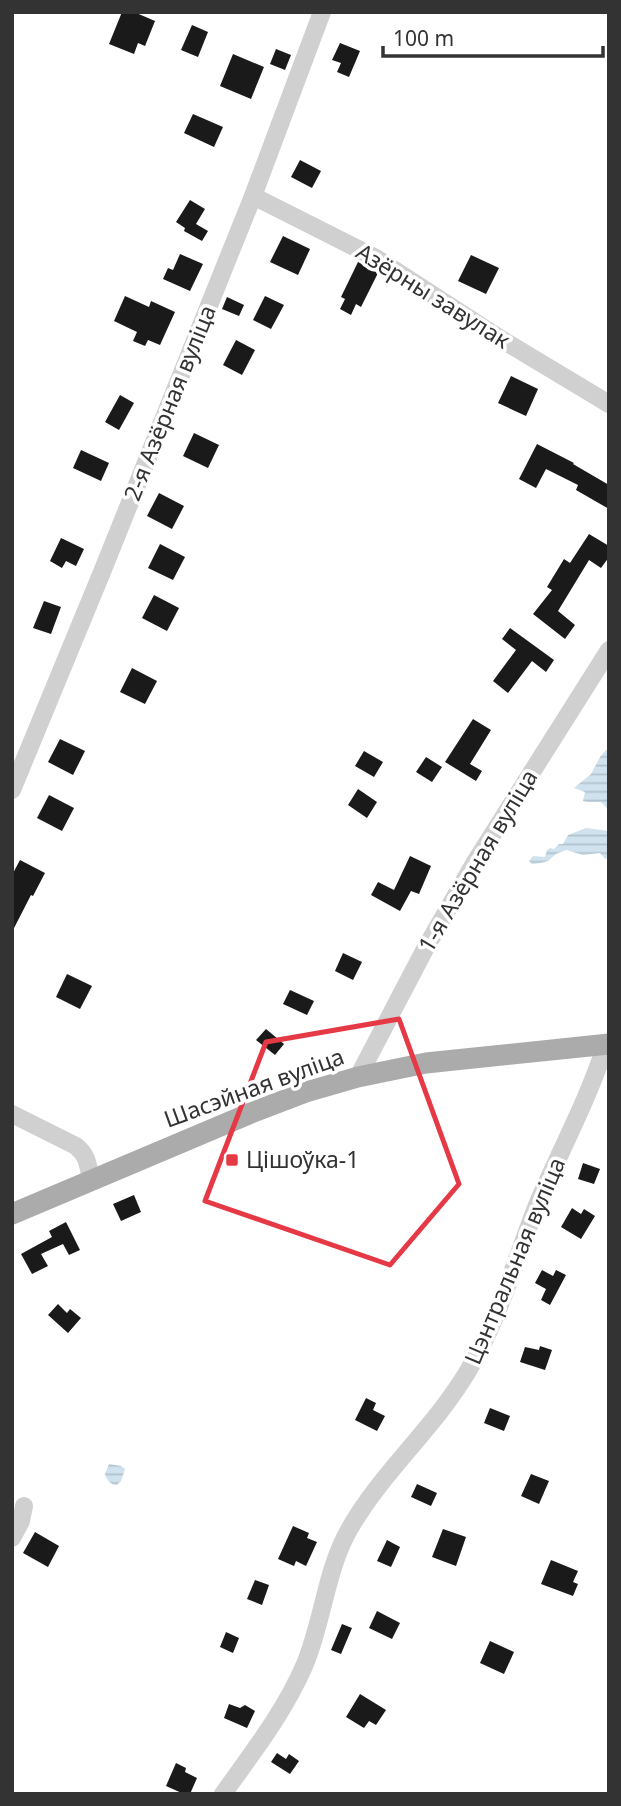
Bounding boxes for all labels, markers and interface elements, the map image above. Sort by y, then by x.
scale bar [383,14,604,58]
text: 100 m [393,24,454,52]
street label: Азёрны завулак [350,235,517,356]
street label: 2-я Азёрная вуліца [115,300,223,505]
street label: 1-я Азёрная вуліца [410,763,544,958]
street label: Шасэйная вуліца [159,1040,348,1134]
place label: Цішоўка-1 [246,1143,359,1175]
marker: Цішоўка-1 [224,1152,240,1168]
street label: Цэнтральная вуліца [456,1152,572,1369]

